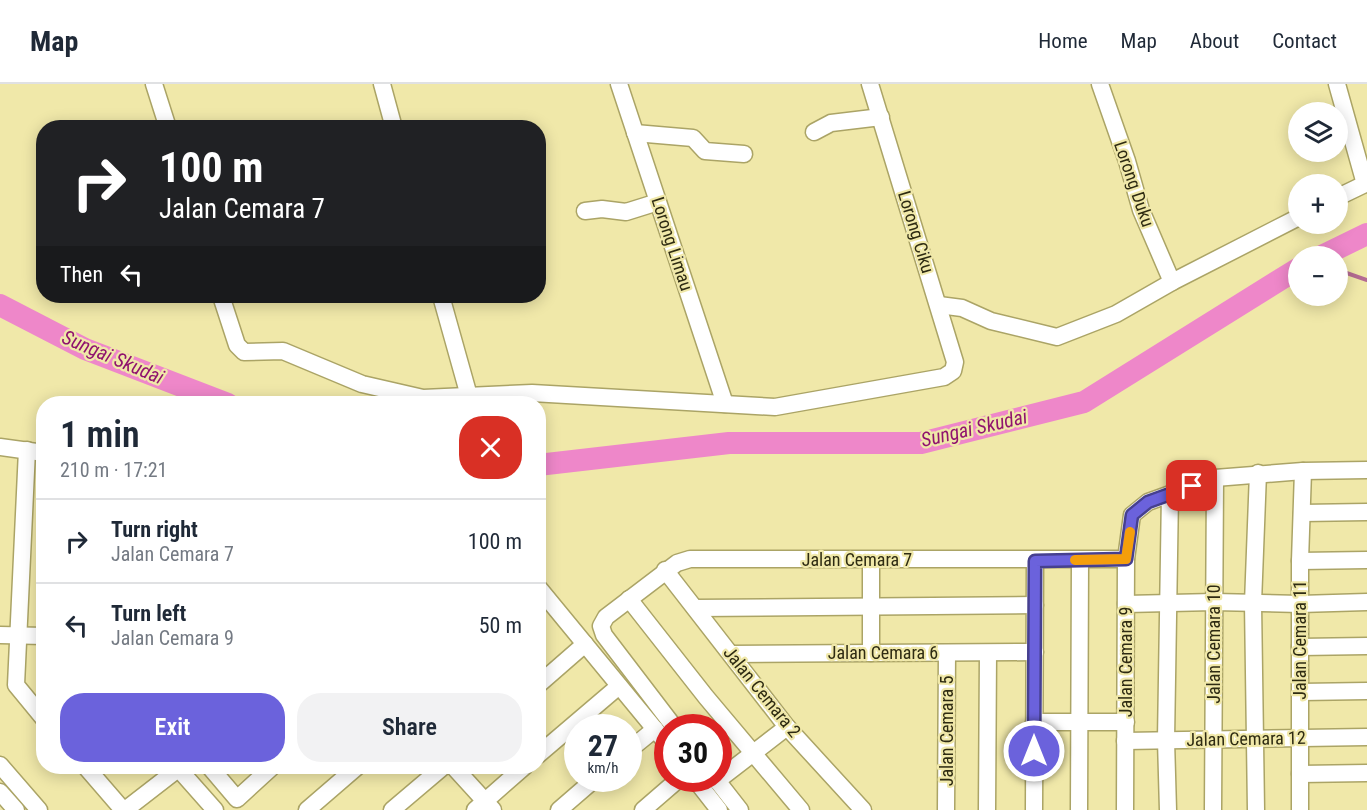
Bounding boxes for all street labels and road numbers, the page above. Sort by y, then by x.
street label: Lorong Duku [1110,138,1159,230]
street label: Lorong Ciku [894,188,939,275]
street label: Lorong Limau [647,194,697,293]
street label: Jalan Cemara 7 [802,549,912,570]
street label: Jalan Cemara 11 [1289,580,1310,700]
street label: Jalan Cemara 10 [1203,584,1224,704]
street label: Jalan Cemara 9 [1115,607,1136,717]
street label: Jalan Cemara 2 [719,642,805,741]
street label: Jalan Cemara 6 [828,642,938,663]
street label: Jalan Cemara 5 [936,676,957,786]
street label: Jalan Cemara 12 [1186,727,1306,750]

